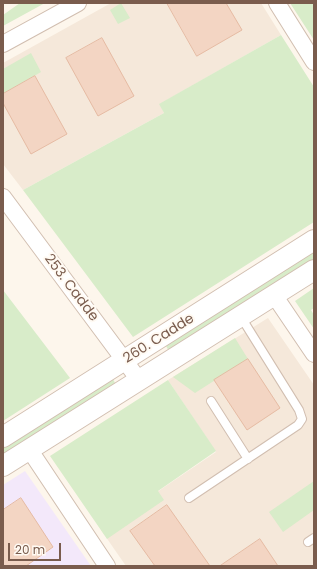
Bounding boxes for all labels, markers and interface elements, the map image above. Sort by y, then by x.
street label: 253. Cadde [40,251,102,325]
street label: 260. Cadde [121,311,197,367]
scale bar [10,535,63,561]
text: 20 m [15,541,45,558]

